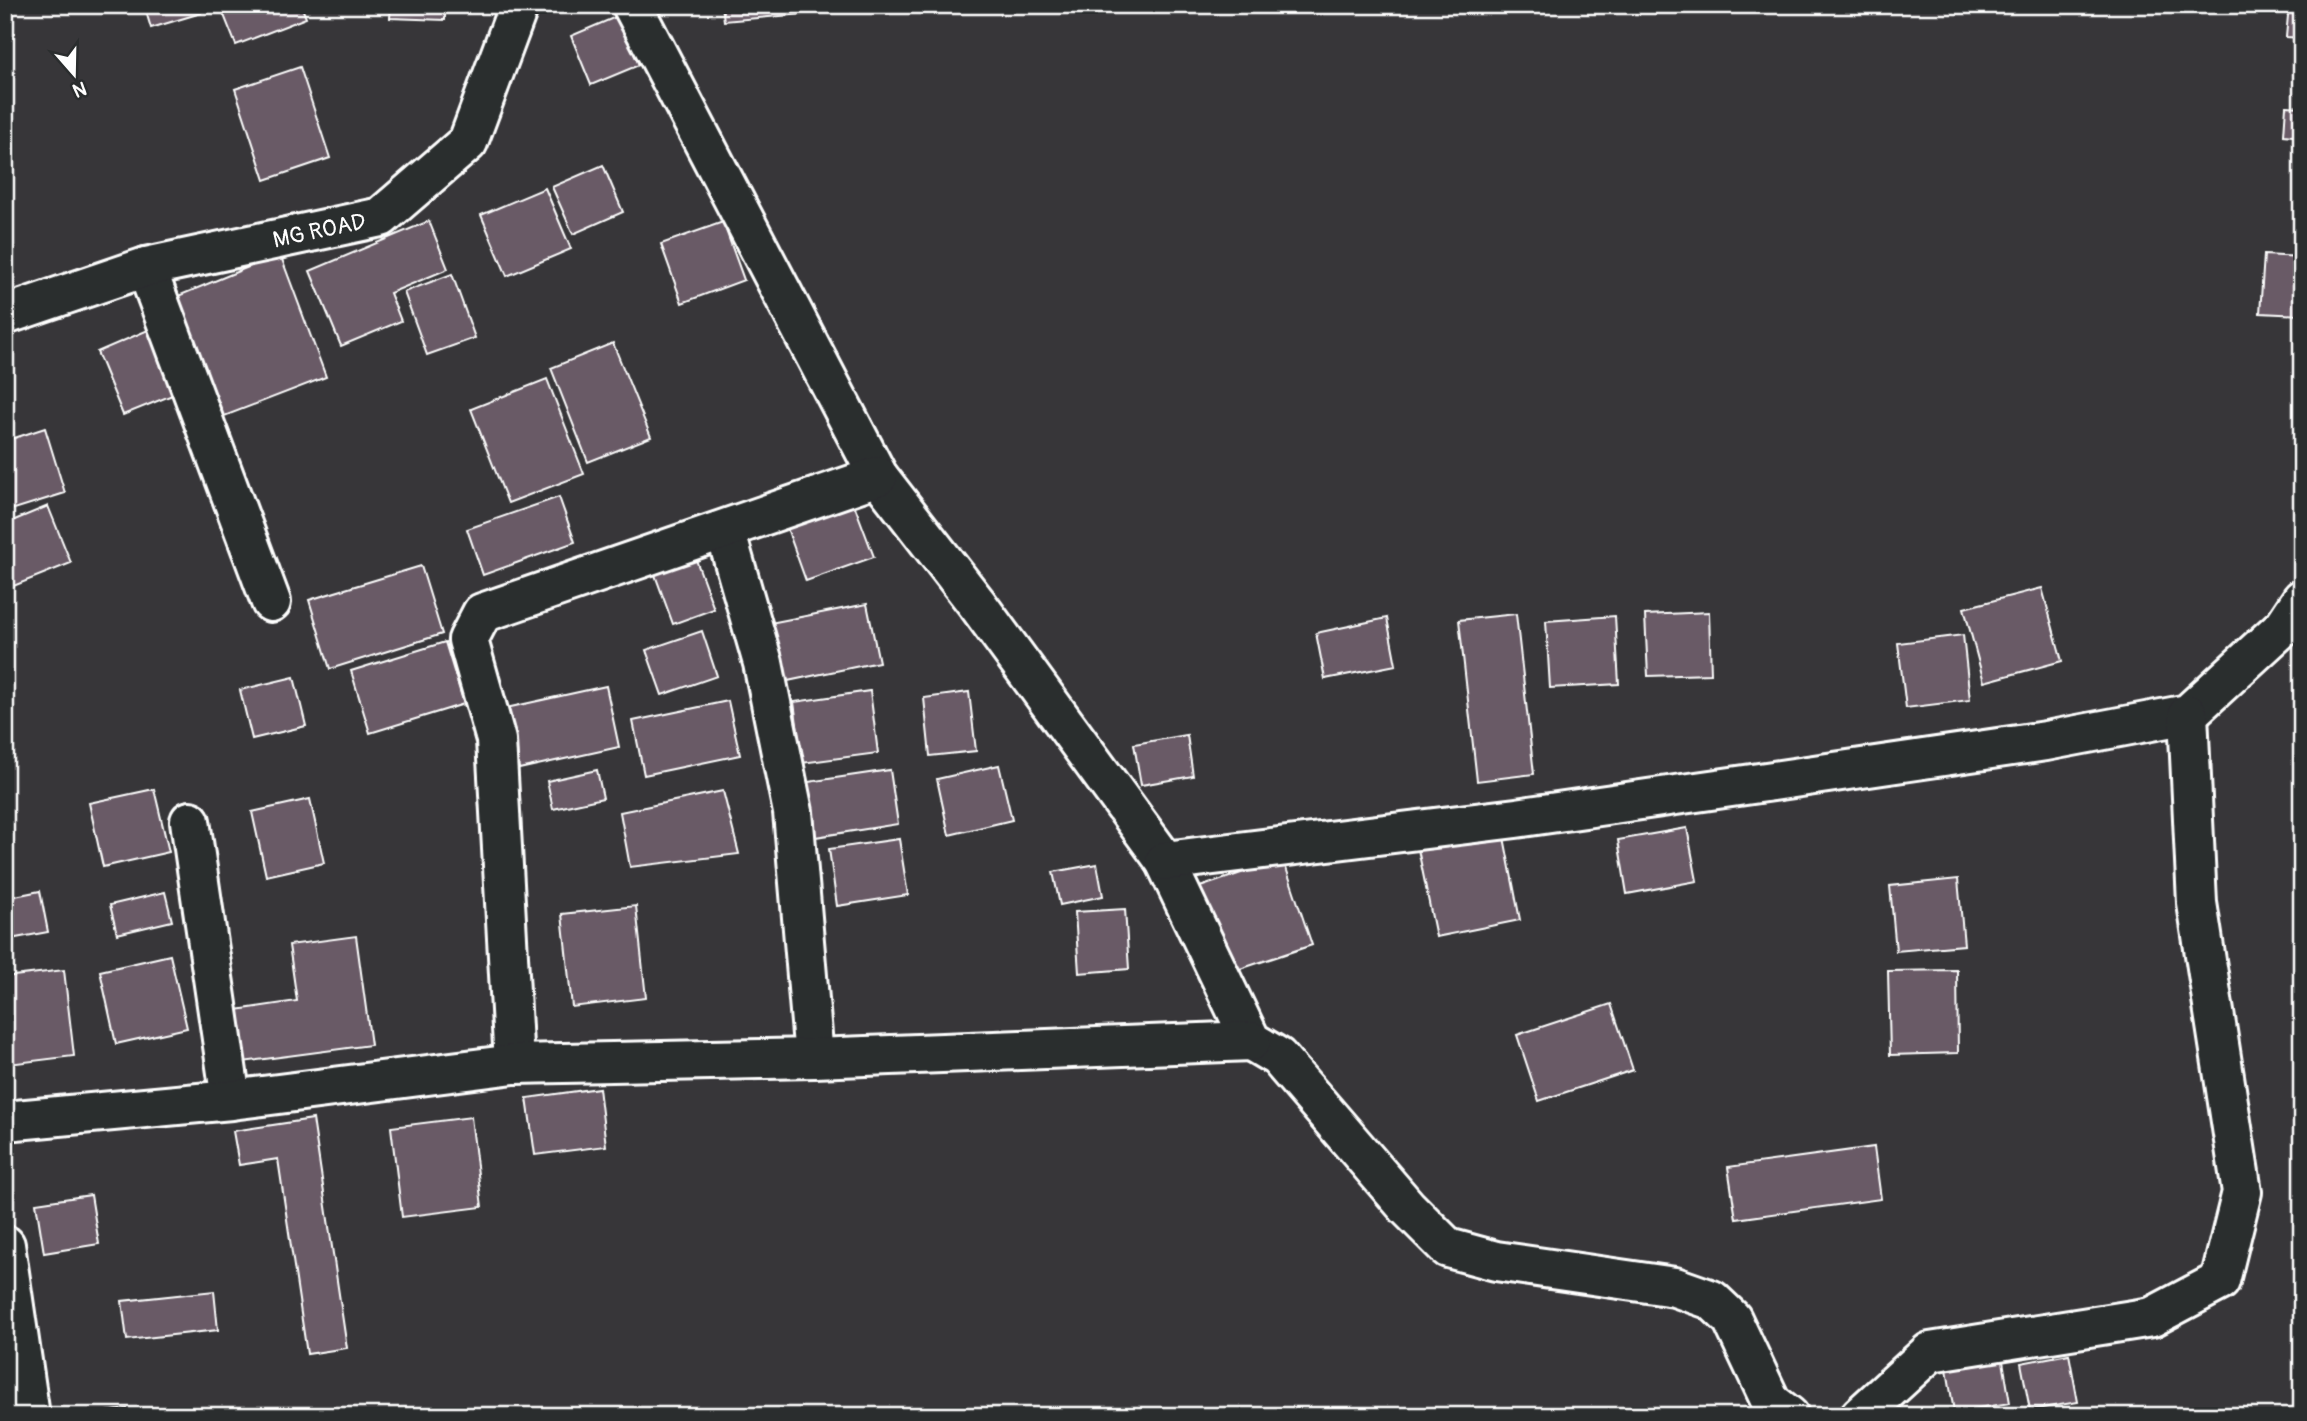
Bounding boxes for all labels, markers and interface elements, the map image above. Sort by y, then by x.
north arrow [38,38,108,108]
text: N [69,76,90,103]
street label: MG ROAD [270,207,368,255]

